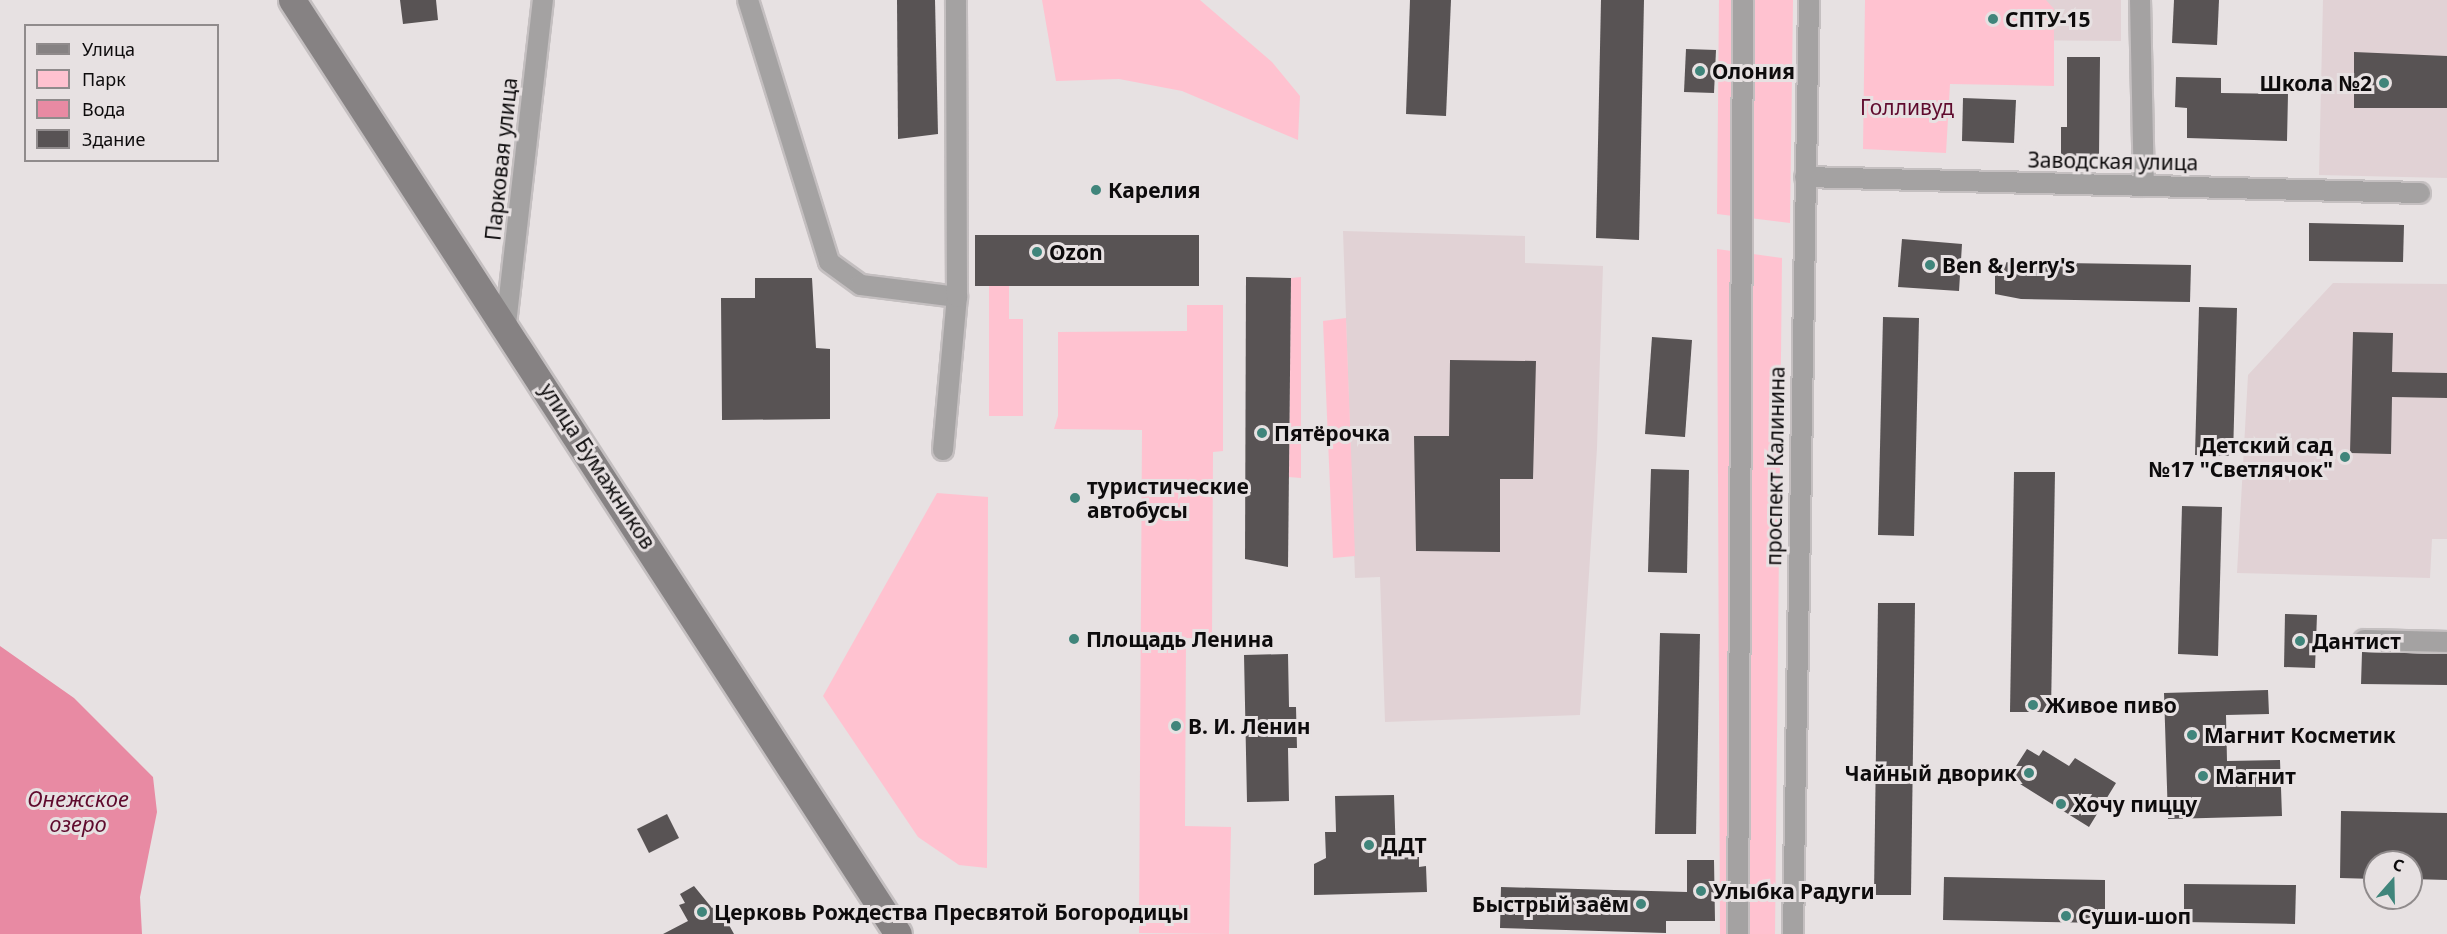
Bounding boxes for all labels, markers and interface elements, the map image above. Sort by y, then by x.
place label: СПТУ-15 [2005,6,2091,32]
marker: СПТУ-15 [1986,12,2000,26]
legend [24,24,219,162]
text: Улица [82,37,135,61]
place label: Олония [1712,58,1795,84]
marker: Олония [1693,64,1707,78]
text: Парк [82,67,126,91]
place label: Школа №2 [2259,70,2372,96]
street label: Парковая улица [480,76,522,242]
marker: Школа №2 [2377,76,2391,90]
park label: Голливуд [1860,94,1954,120]
text: Вода [82,97,125,121]
text: Здание [82,127,145,151]
street label: Заводская улица [2028,147,2198,175]
place label: Карелия [1108,177,1200,203]
marker: Карелия [1089,183,1103,197]
place label: Ozon [1049,239,1103,265]
marker: Ozon [1030,245,1044,259]
place label: Ben & Jerry's [1942,252,2075,278]
marker: Ben & Jerry's [1923,258,1937,272]
street label: проспект Калинина [1761,366,1789,566]
street label: улица Бумажников [535,378,661,554]
place label: Пятёрочка [1274,420,1390,446]
marker: Пятёрочка [1255,426,1269,440]
place label: Детский сад №17 "Светлячок" [2149,432,2333,482]
marker: Детский сад №17 "Светлячок" [2338,450,2352,464]
place label: туристические автобусы [1087,473,1249,523]
marker: туристические автобусы [1068,491,1082,505]
place label: Площадь Ленина [1086,626,1274,652]
place label: Дантист [2312,628,2401,654]
marker: Площадь Ленина [1067,632,1081,646]
marker: Дантист [2293,634,2307,648]
place label: Живое пиво [2045,692,2177,718]
marker: Живое пиво [2026,698,2040,712]
place label: В. И. Ленин [1188,713,1311,739]
marker: В. И. Ленин [1169,719,1183,733]
place label: Магнит Косметик [2204,722,2396,748]
marker: Магнит Косметик [2185,728,2199,742]
place label: Чайный дворик [1845,760,2017,786]
place label: Магнит [2215,763,2296,789]
marker: Чайный дворик [2022,766,2036,780]
marker: Магнит [2196,769,2210,783]
water label: Онежское озеро [27,785,129,836]
place label: Хочу пиццу [2073,791,2197,817]
marker: Хочу пиццу [2054,797,2068,811]
place label: ДДТ [1381,832,1427,858]
marker: ДДТ [1362,838,1376,852]
north arrow [2363,850,2423,910]
text: С [2390,853,2407,877]
place label: Улыбка Радуги [1713,878,1875,904]
marker: Улыбка Радуги [1694,884,1708,898]
place label: Быстрый заём [1472,891,1629,917]
marker: Быстрый заём [1634,897,1648,911]
place label: Церковь Рождества Пресвятой Богородицы [714,899,1189,925]
place label: Суши-шоп [2078,903,2191,929]
marker: Церковь Рождества Пресвятой Богородицы [695,905,709,919]
marker: Суши-шоп [2059,909,2073,923]

